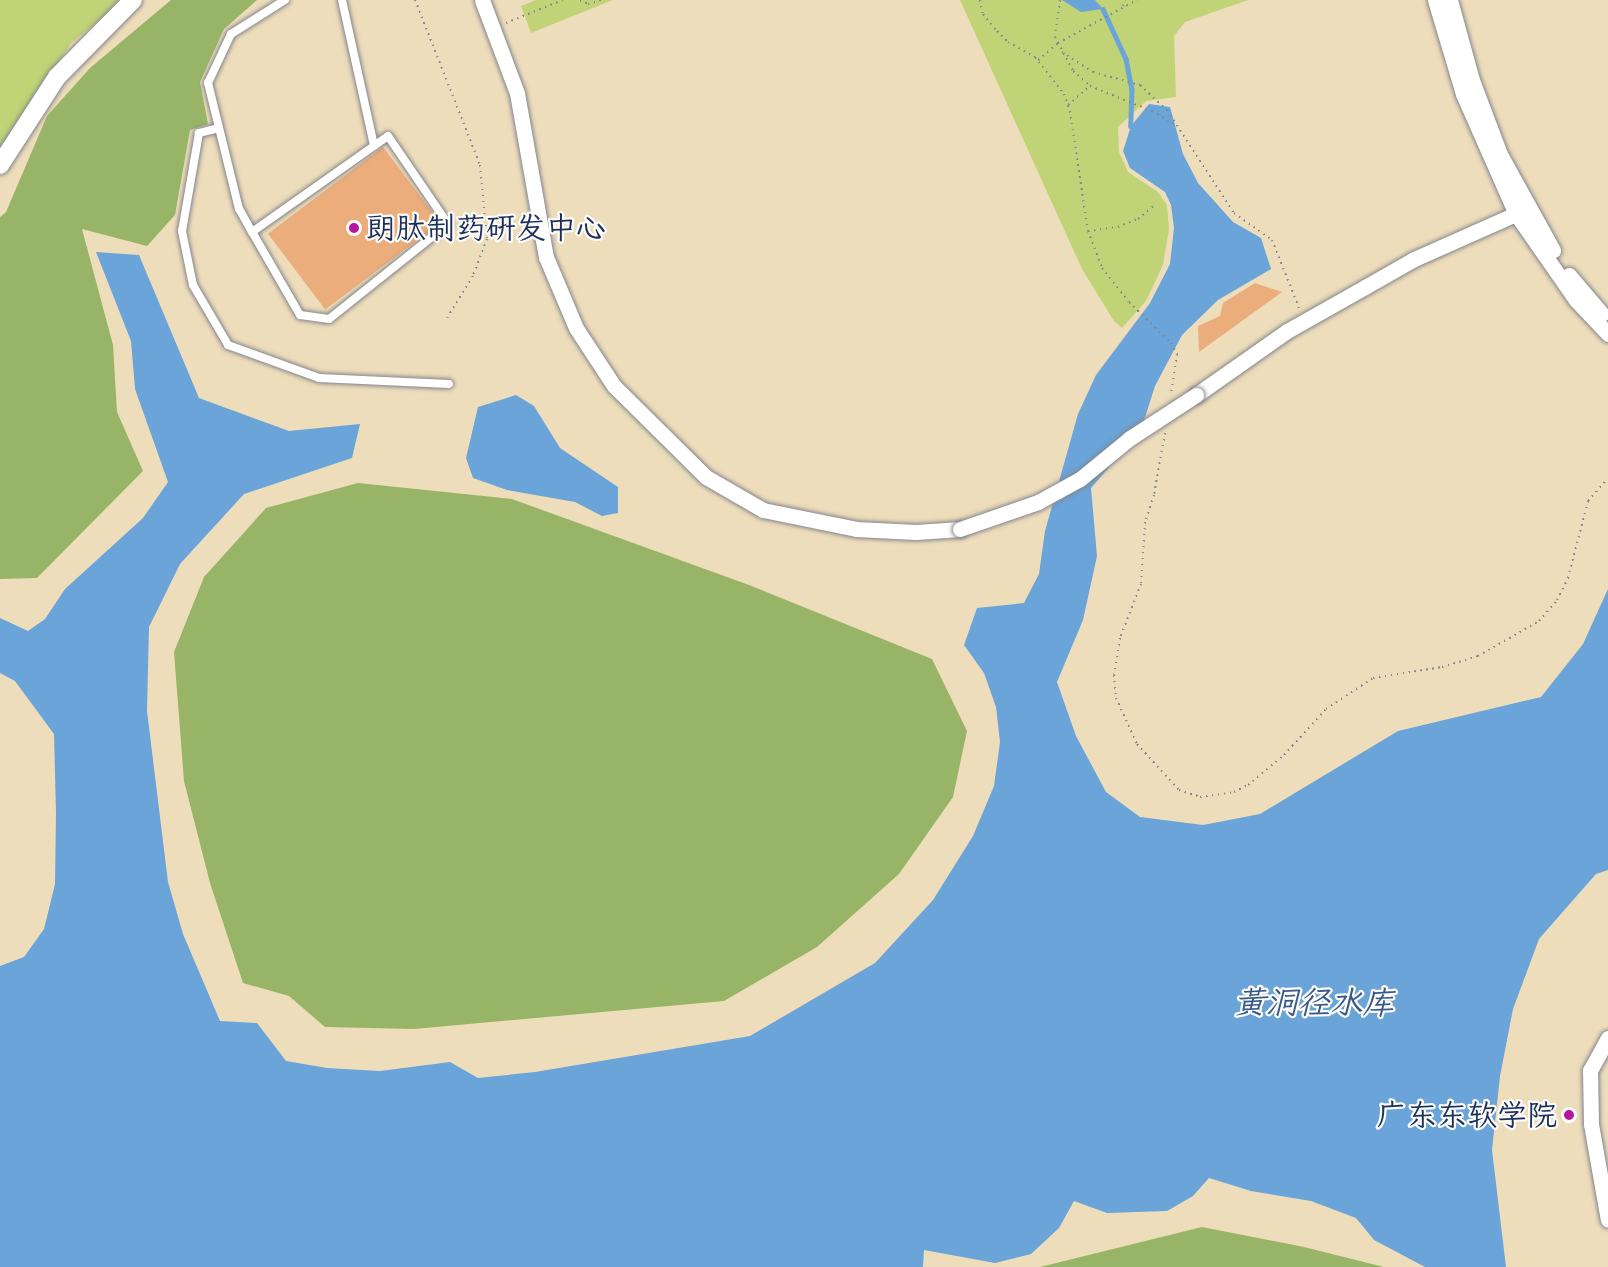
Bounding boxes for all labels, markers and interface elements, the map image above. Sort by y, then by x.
place label: 朗肽制药研发中心 [366,210,606,246]
marker: 朗肽制药研发中心 [347,221,361,235]
water label: 黄洞径水库 [1234,984,1394,1022]
place label: 广东东软学院 [1377,1097,1557,1133]
marker: 广东东软学院 [1562,1108,1576,1122]

